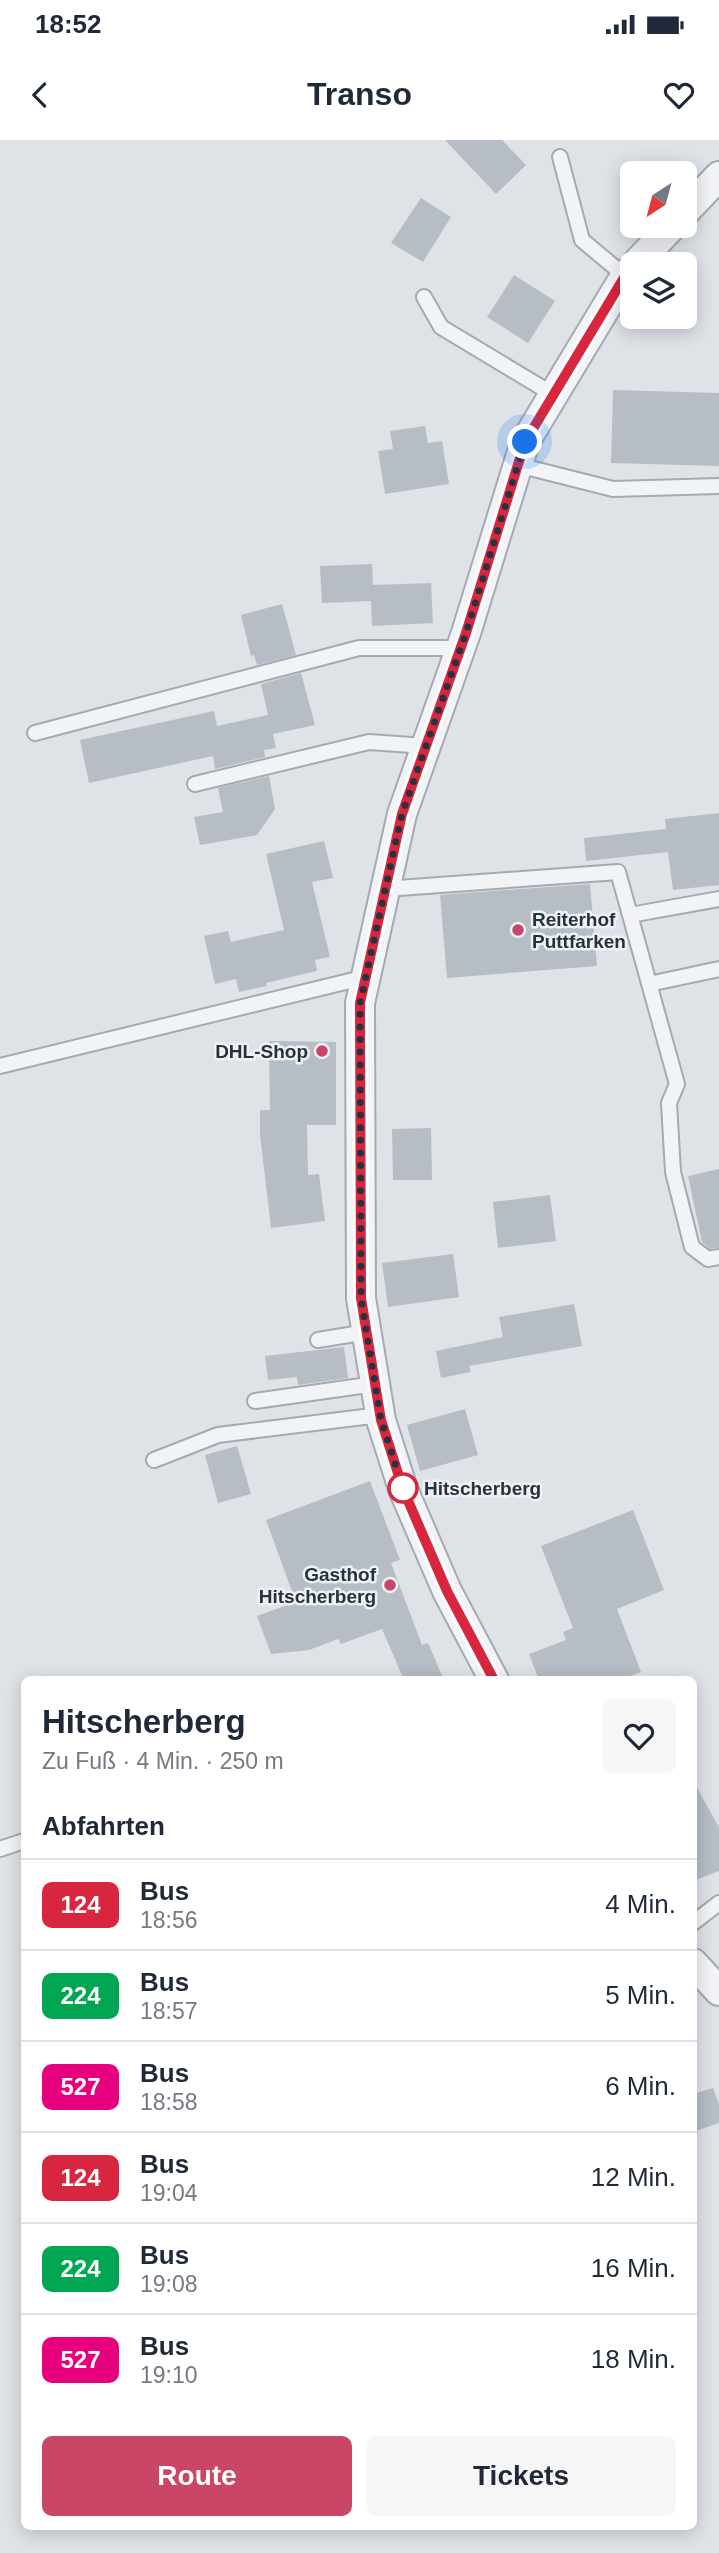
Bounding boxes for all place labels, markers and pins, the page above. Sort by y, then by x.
place label: Reiterhof Puttfarken [532,909,626,952]
marker: Reiterhof Puttfarken [510,922,526,938]
place label: DHL-Shop [215,1041,308,1062]
marker: DHL-Shop [314,1043,330,1059]
marker: Hitscherberg [388,1473,418,1503]
place label: Hitscherberg [424,1478,541,1499]
place label: Gasthof Hitscherberg [259,1564,377,1607]
marker: Gasthof Hitscherberg [382,1577,398,1593]

